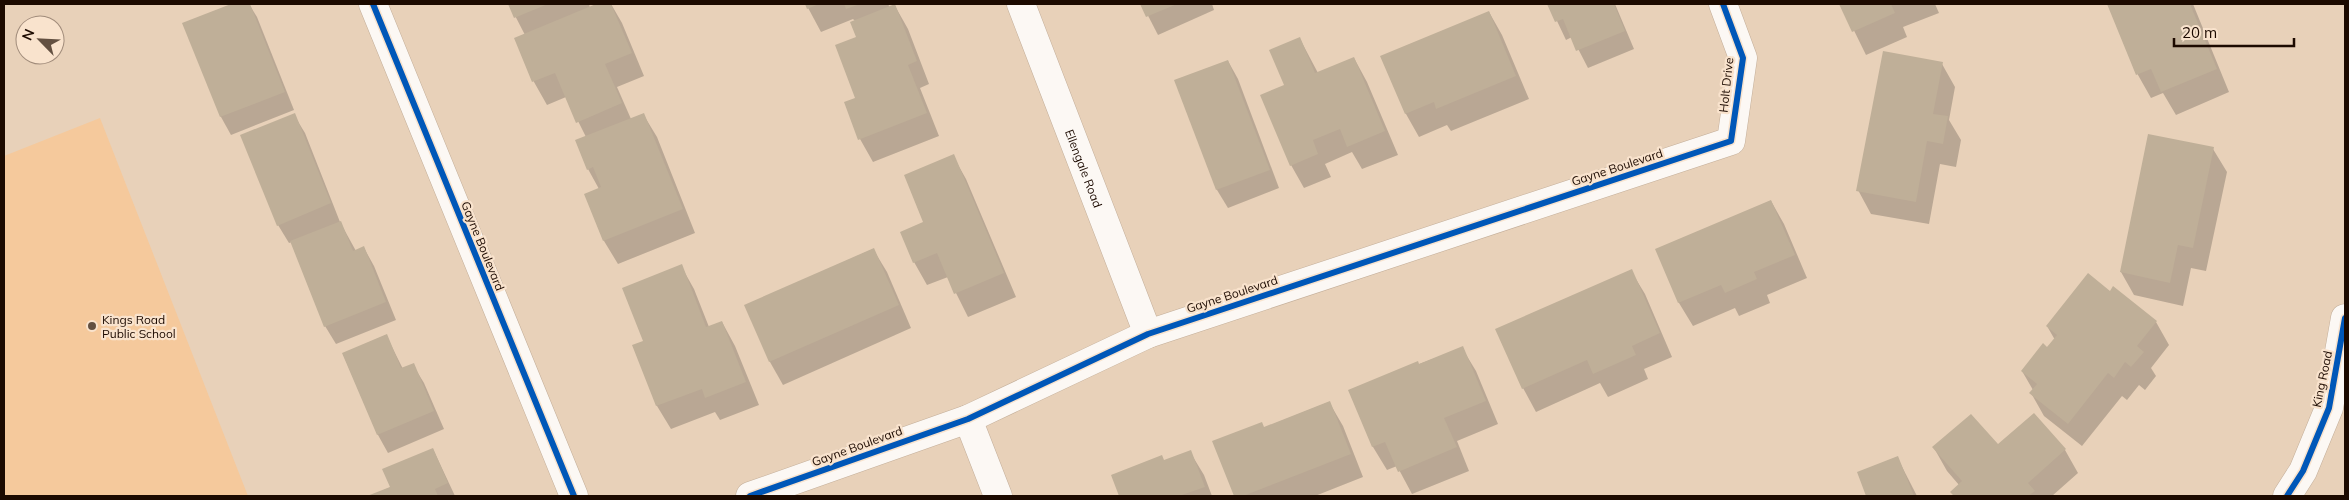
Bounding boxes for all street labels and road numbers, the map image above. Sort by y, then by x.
street label: Holt Drive [1716,57,1736,113]
street label: Ellengale Road [1062,127,1106,210]
street label: Gayne Boulevard [1569,145,1665,189]
street label: Gayne Boulevard [458,199,508,293]
street label: Gayne Boulevard [1184,272,1280,316]
street label: King Road [2309,349,2335,409]
street label: Gayne Boulevard [810,423,904,469]

